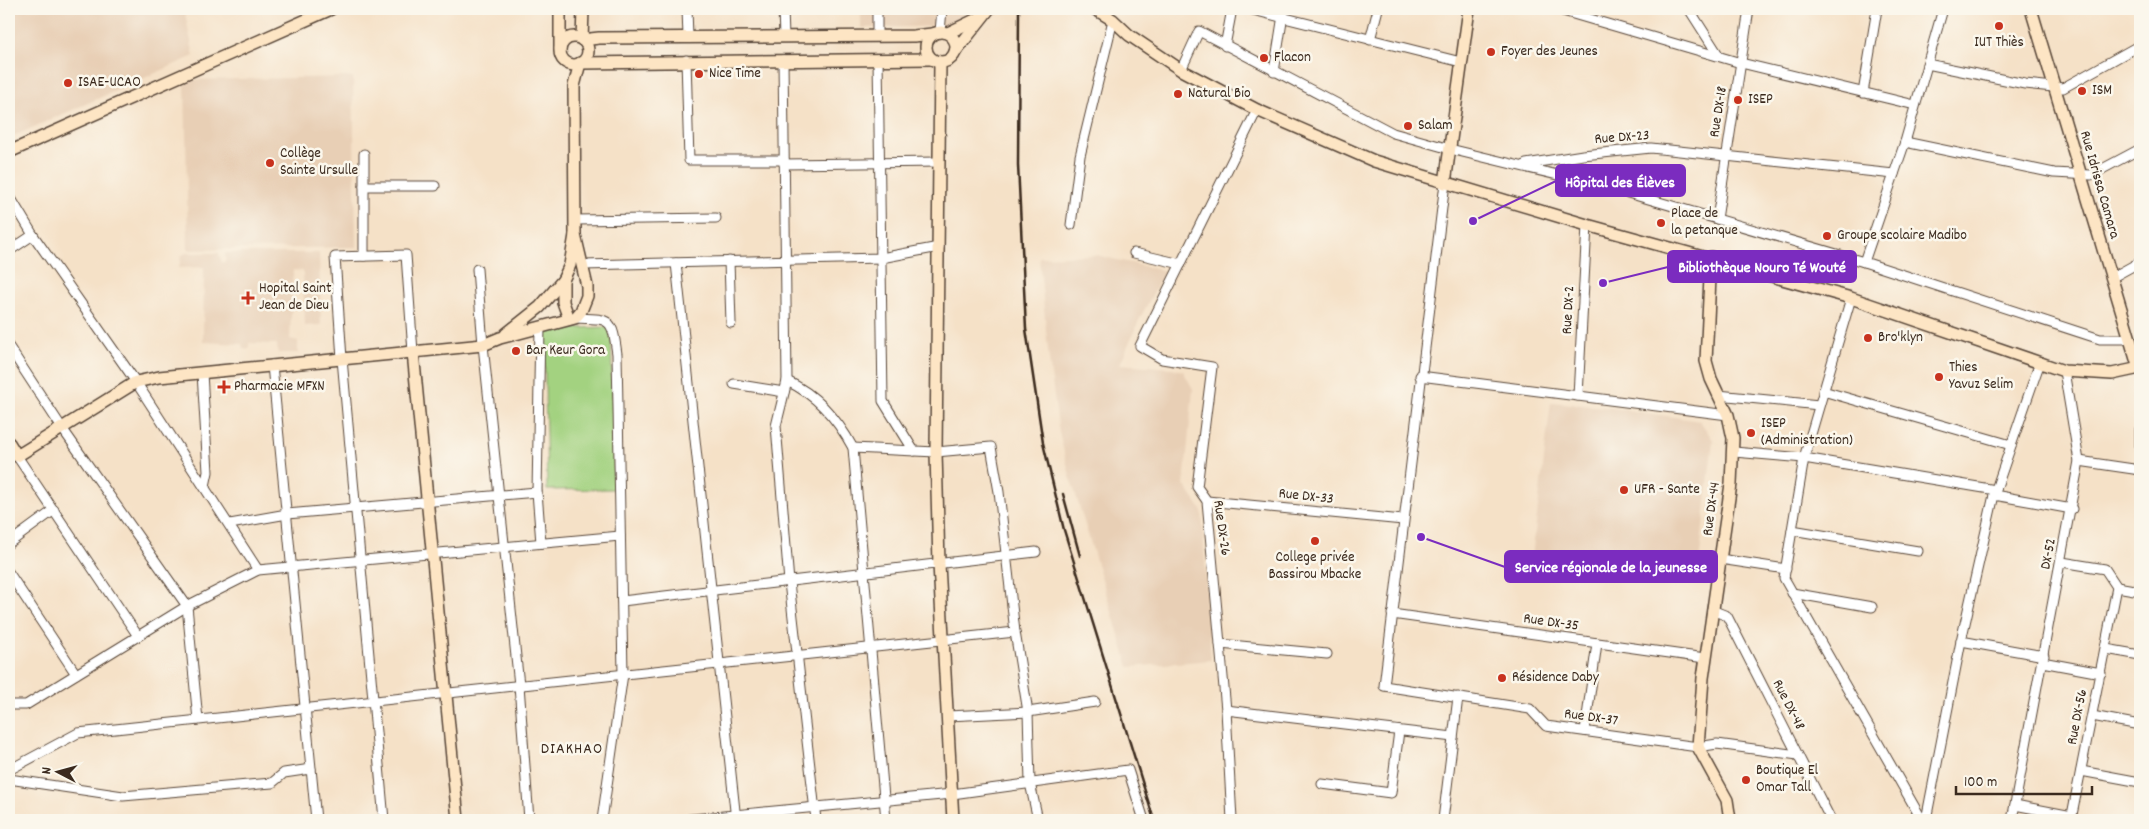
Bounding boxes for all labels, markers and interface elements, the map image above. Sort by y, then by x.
marker: IUT Thiès [1993,20,2005,32]
place label: IUT Thiès [1974,32,2024,54]
place label: Foyer des Jeunes [1501,41,1598,63]
marker: Foyer des Jeunes [1485,46,1497,58]
place label: Flacon [1274,47,1311,69]
marker: Flacon [1258,52,1270,64]
place label: Nice Time [709,63,761,85]
marker: Nice Time [693,68,705,80]
place label: ISAE-UCAO [78,72,141,94]
marker: ISAE-UCAO [62,77,74,89]
place label: ISM [2092,80,2112,102]
place label: Natural Bio [1188,83,1251,105]
street label: Rue DX-18 [1704,85,1734,139]
marker: ISM [2076,85,2088,97]
marker: Natural Bio [1172,88,1184,100]
place label: ISEP [1748,89,1773,111]
marker: ISEP [1732,94,1744,106]
place label: Salam [1418,115,1453,137]
marker: Salam [1402,120,1414,132]
street label: Rue DX-23 [1594,125,1650,151]
street label: Rue Idrissa Camara [2073,128,2125,242]
place label: Collège Sainte Ursulle [280,143,359,182]
marker: Collège Sainte Ursulle [264,157,276,169]
callout: Hôpital des Élèves [1556,165,1685,196]
text: Hôpital des Élèves [1565,172,1675,195]
place label: Place de la petanque [1671,203,1738,242]
marker: Place de la petanque [1655,217,1667,229]
place label: Groupe scolaire Madibo [1837,225,1967,247]
marker: Groupe scolaire Madibo [1821,230,1833,242]
callout: Bibliothèque Nouro Té Wouté [1668,251,1856,282]
text: Bibliothèque Nouro Té Wouté [1678,257,1846,280]
place label: Hopital Saint Jean de Dieu [259,278,332,317]
street label: Rue DX-2 [1557,285,1581,335]
marker: Hopital Saint Jean de Dieu [241,291,255,305]
place label: Bro'klyn [1878,327,1923,349]
marker: Bro'klyn [1862,332,1874,344]
place label: Bar Keur Gora [526,340,606,362]
marker: Bar Keur Gora [510,345,522,357]
place label: Thies Yavuz Selim [1949,357,2013,396]
marker: Thies Yavuz Selim [1933,371,1945,383]
place label: Pharmacie MFXN [234,376,325,398]
marker: Pharmacie MFXN [218,381,230,393]
place label: ISEP (Administration) [1761,413,1853,452]
marker: ISEP (Administration) [1745,427,1757,439]
place label: UFR - Sante [1634,479,1700,501]
street label: Rue DX-44 [1697,481,1727,537]
street label: Rue DX-33 [1277,483,1335,511]
marker: UFR - Sante [1618,484,1630,496]
street label: Rue DX-26 [1206,499,1236,557]
marker: College privée Bassirou Mbacke [1309,535,1321,547]
street label: DX-52 [2035,536,2063,572]
place label: College privée Bassirou Mbacke [1269,547,1362,586]
callout: Service régionale de la jeunesse [1505,551,1717,582]
text: Service régionale de la jeunesse [1515,557,1707,580]
street label: Rue DX-35 [1522,608,1580,638]
place label: Résidence Daby [1512,667,1600,689]
marker: Résidence Daby [1496,672,1508,684]
street label: Rue DX-48 [1766,676,1810,734]
street label: Rue DX-56 [2062,687,2094,747]
street label: Rue DX-37 [1563,703,1620,733]
district label: DIAKHAO [541,738,603,761]
north arrow [32,746,82,796]
place label: Boutique El Omar Tall [1756,760,1819,799]
scale bar [1956,764,2093,796]
text: N [37,766,57,775]
text: 100 m [1964,772,1997,794]
marker: Boutique El Omar Tall [1740,774,1752,786]

